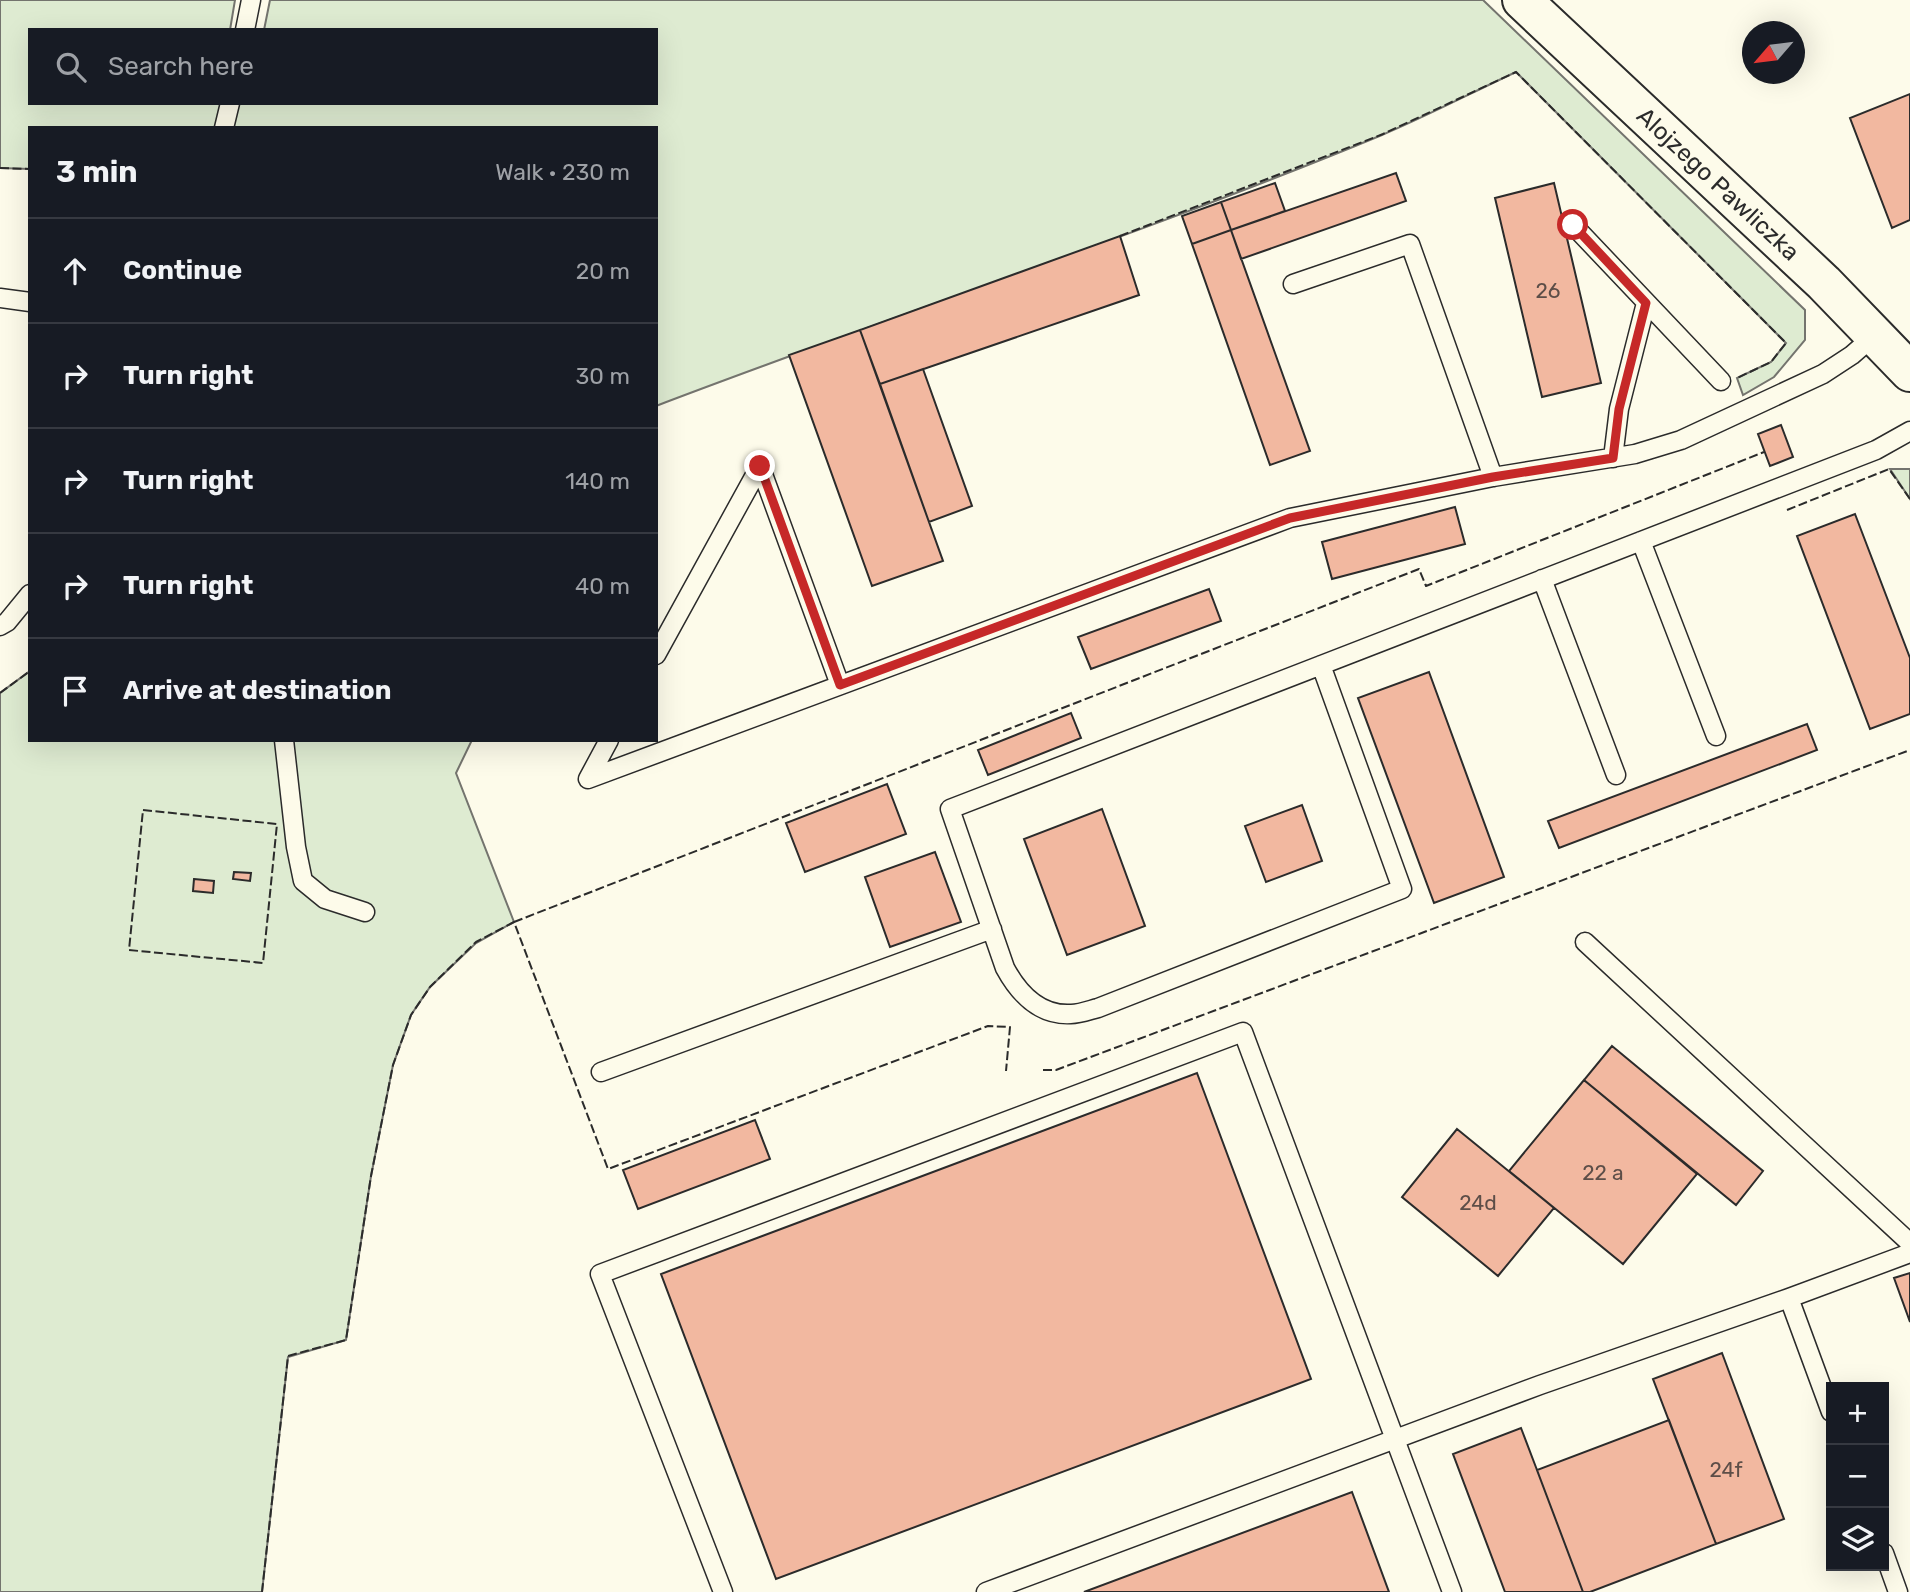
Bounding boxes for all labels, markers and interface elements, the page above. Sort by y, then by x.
north arrow [1742,21,1805,84]
search box [28,28,658,105]
icon: search [52,48,90,86]
text: Search here [108,51,254,82]
street label: Alojzego Pawliczka [1631,102,1805,266]
text: 3 min [56,154,138,190]
text: Walk · 230 m [495,158,630,186]
route start [1557,209,1588,240]
icon: ahead [56,252,94,290]
text: Continue [123,255,242,286]
text: 20 m [576,257,630,285]
house number: 26 [1536,278,1561,303]
icon: right [56,357,94,395]
text: Turn right [123,360,253,391]
text: 30 m [575,362,630,390]
route end [744,450,775,481]
icon: right [56,462,94,500]
text: Turn right [123,465,253,496]
text: 140 m [565,467,630,495]
icon: right [56,567,94,605]
text: Turn right [123,570,253,601]
text: 40 m [575,572,630,600]
icon: arrive [56,672,94,710]
text: Arrive at destination [123,675,391,706]
house number: 22 а [1582,1160,1624,1185]
house number: 24d [1459,1190,1497,1215]
map controls [1826,1382,1889,1571]
button: + [1826,1382,1889,1445]
button: − [1826,1445,1889,1508]
house number: 24f [1709,1457,1743,1482]
button: layers [1826,1508,1889,1571]

